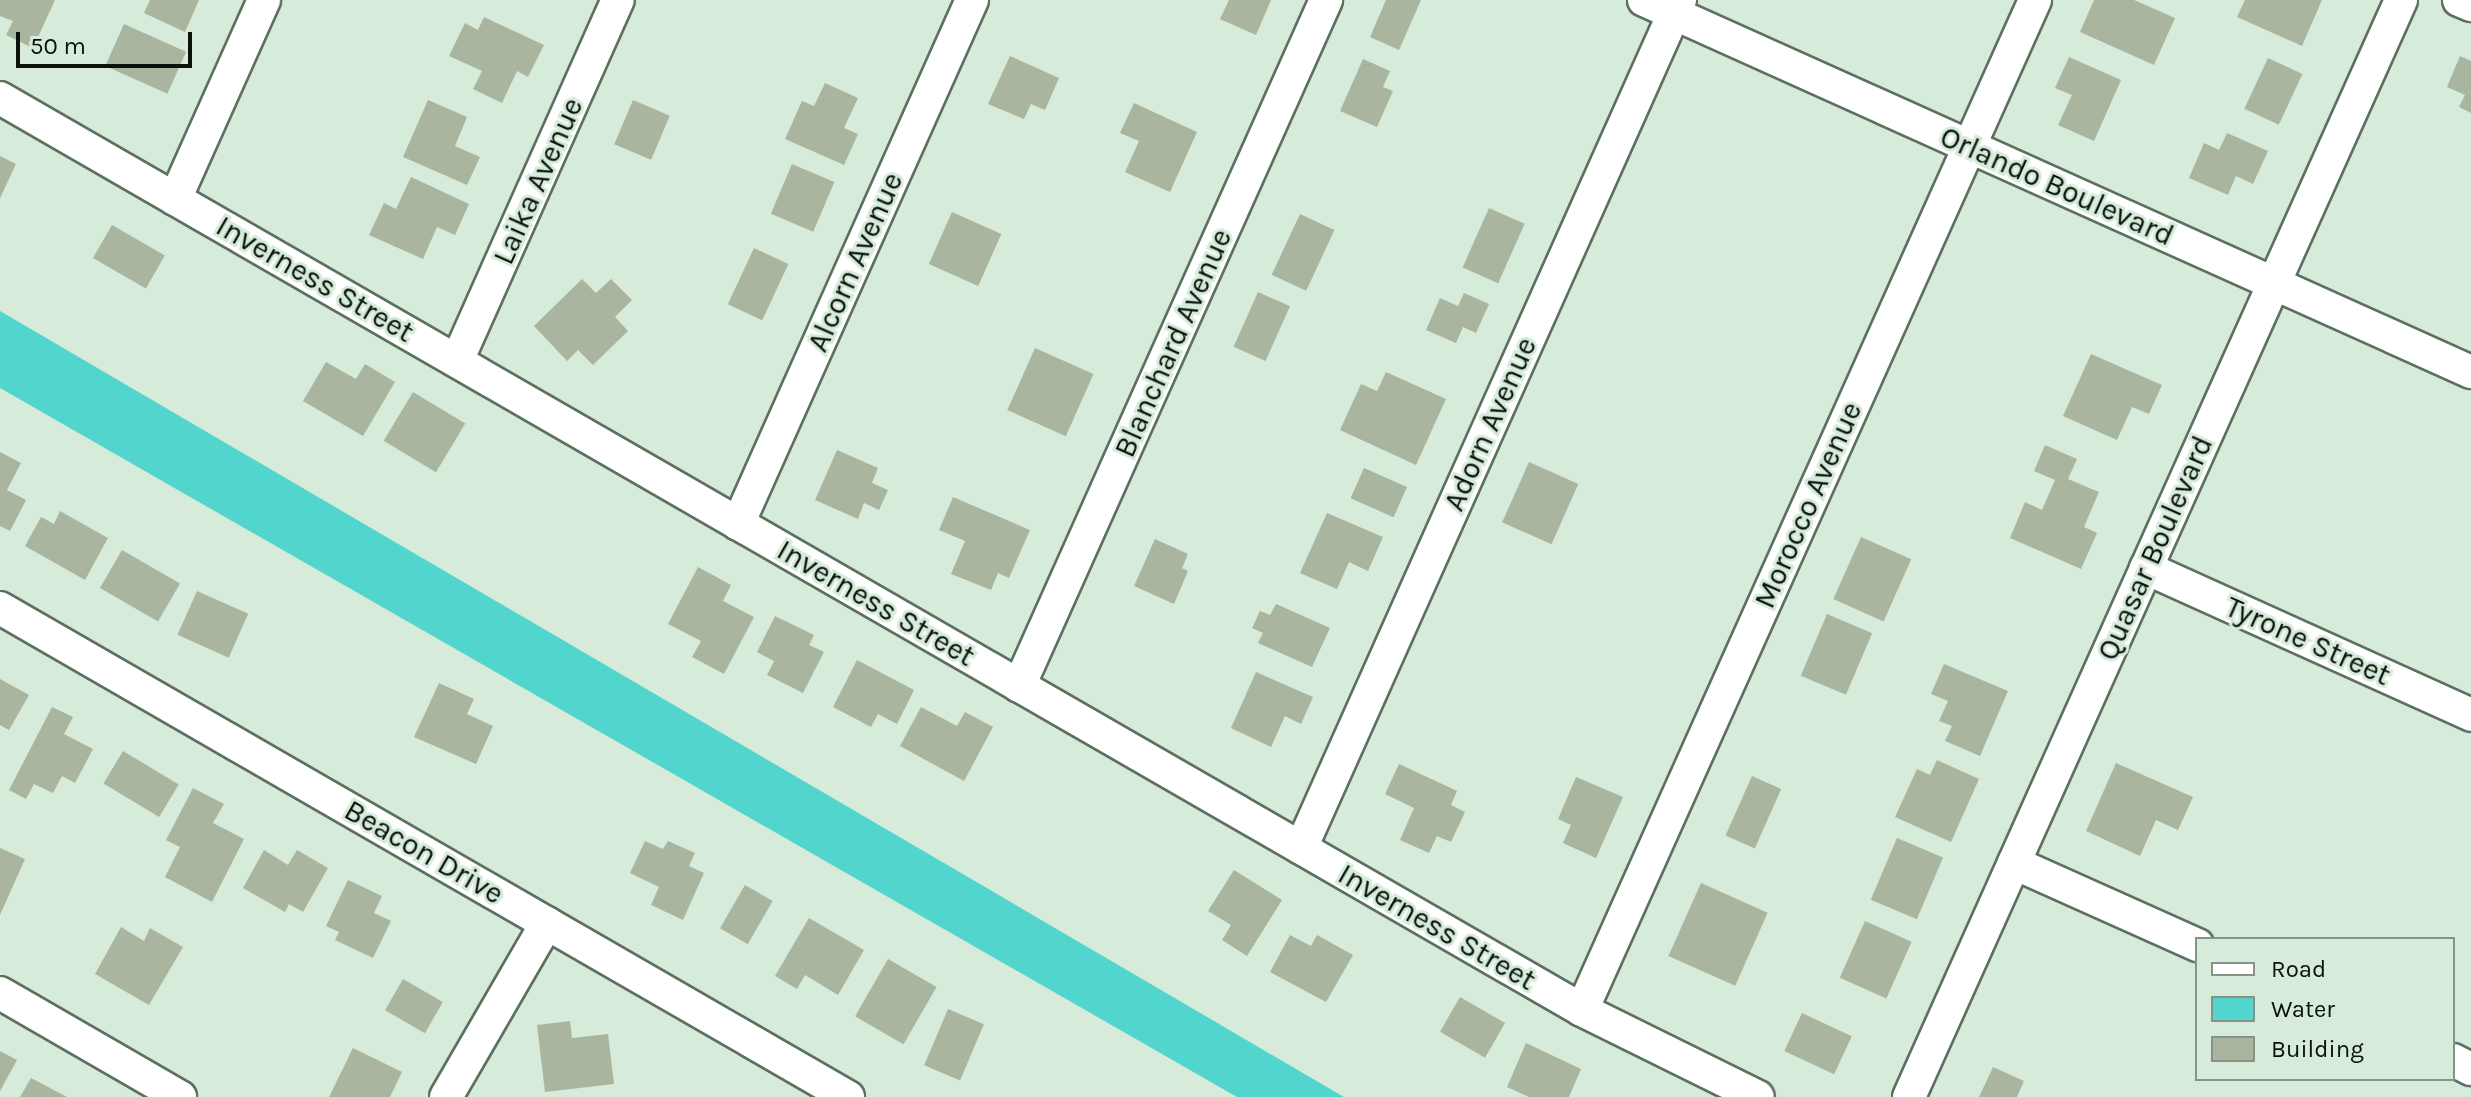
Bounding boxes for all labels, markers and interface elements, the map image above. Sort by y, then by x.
scale bar [20,16,196,66]
text: 50 m [30,32,86,60]
street label: Laika Avenue [485,92,591,270]
street label: Orlando Boulevard [1935,118,2179,254]
street label: Alcorn Avenue [799,167,911,357]
street label: Inverness Street [210,208,420,350]
street label: Blanchard Avenue [1106,223,1240,463]
street label: Adorn Avenue [1436,332,1544,516]
street label: Morocco Avenue [1746,396,1870,614]
street label: Quasar Boulevard [2089,430,2221,666]
street label: Inverness Street [771,532,981,674]
street label: Tyrone Street [2220,589,2396,693]
street label: Beacon Drive [338,792,510,912]
street label: Inverness Street [1332,856,1542,998]
legend [2195,937,2455,1081]
text: Road [2271,955,2326,983]
text: Water [2271,995,2335,1023]
text: Building [2271,1035,2364,1063]

